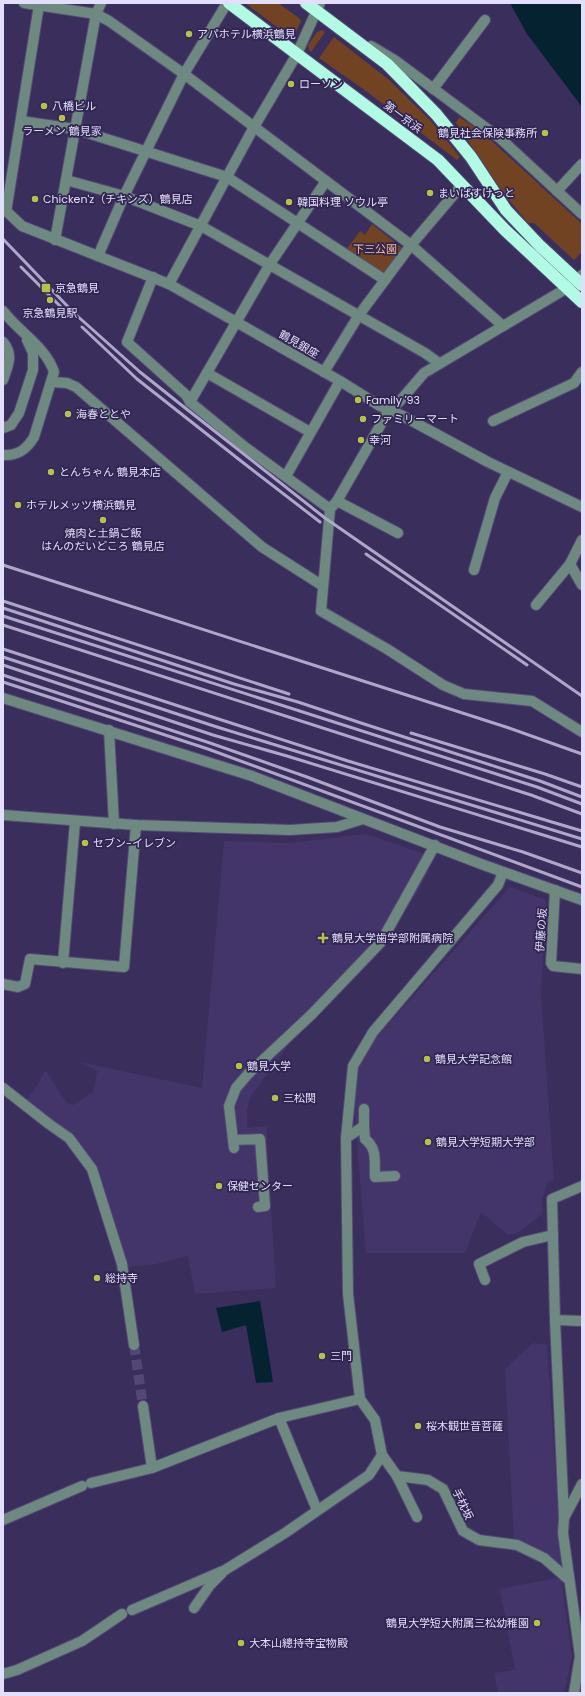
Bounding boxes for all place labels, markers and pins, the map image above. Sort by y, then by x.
place label: アパホテル横浜鶴見 [197,26,296,42]
marker: アパホテル横浜鶴見 [184,29,194,39]
place label: ローソン [299,76,343,92]
marker: ローソン [286,79,296,89]
place label: 八橋ビル [52,98,96,114]
marker: 八橋ビル [39,101,49,111]
marker: ラーメン 鶴見家 [57,113,67,123]
place label: ラーメン 鶴見家 [22,123,102,139]
place label: 鶴見社会保険事務所 [438,125,538,141]
marker: 鶴見社会保険事務所 [540,128,550,138]
place label: まいばすけっと [438,185,515,201]
marker: まいばすけっと [425,188,435,198]
place label: Chicken'z（チキンズ）鶴見店 [43,191,193,207]
marker: Chicken'z（チキンズ）鶴見店 [30,194,40,204]
place label: 韓国料理 ソウル亭 [297,194,388,210]
marker: 韓国料理 ソウル亭 [284,197,294,207]
place label: 京急鶴見 [55,280,99,296]
marker: 京急鶴見 [40,282,52,294]
marker: 京急鶴見駅 [45,295,55,305]
place label: 京急鶴見駅 [23,305,78,321]
place label: Family '93 [366,392,420,408]
marker: Family '93 [353,395,363,405]
place label: 海春ととや [76,406,131,422]
marker: 海春ととや [63,409,73,419]
place label: ファミリーマート [371,411,459,427]
marker: ファミリーマート [358,414,368,424]
place label: 幸河 [369,432,391,448]
marker: 幸河 [356,435,366,445]
place label: とんちゃん 鶴見本店 [59,464,161,480]
marker: とんちゃん 鶴見本店 [46,467,56,477]
place label: ホテルメッツ横浜鶴見 [26,497,136,513]
marker: ホテルメッツ横浜鶴見 [13,500,23,510]
marker: 焼肉と土鍋ご飯 はんのだいどころ 鶴見店 [98,515,108,525]
place label: 焼肉と土鍋ご飯 はんのだいどころ 鶴見店 [41,525,165,554]
place label: セブン-イレブン [93,835,176,851]
marker: セブン-イレブン [80,838,90,848]
place label: 鶴見大学歯学部附属病院 [332,930,453,946]
marker: 鶴見大学歯学部附属病院 [317,932,329,944]
place label: 鶴見大学記念館 [435,1051,512,1067]
marker: 鶴見大学記念館 [422,1054,432,1064]
place label: 鶴見大学 [247,1058,291,1074]
marker: 鶴見大学 [234,1061,244,1071]
place label: 三松関 [283,1090,316,1106]
marker: 三松関 [270,1093,280,1103]
place label: 鶴見大学短期大学部 [436,1134,535,1150]
marker: 鶴見大学短期大学部 [423,1137,433,1147]
place label: 保健センター [227,1178,293,1194]
marker: 保健センター [214,1181,224,1191]
place label: 総持寺 [105,1270,138,1286]
marker: 総持寺 [92,1273,102,1283]
place label: 三門 [330,1348,352,1364]
marker: 三門 [317,1351,327,1361]
place label: 桜木観世音菩薩 [426,1418,503,1434]
marker: 桜木観世音菩薩 [413,1421,423,1431]
place label: 鶴見大学短大附属三松幼稚園 [386,1615,529,1631]
marker: 鶴見大学短大附属三松幼稚園 [532,1618,542,1628]
place label: 大本山總持寺宝物殿 [249,1635,348,1651]
marker: 大本山總持寺宝物殿 [236,1638,246,1648]

